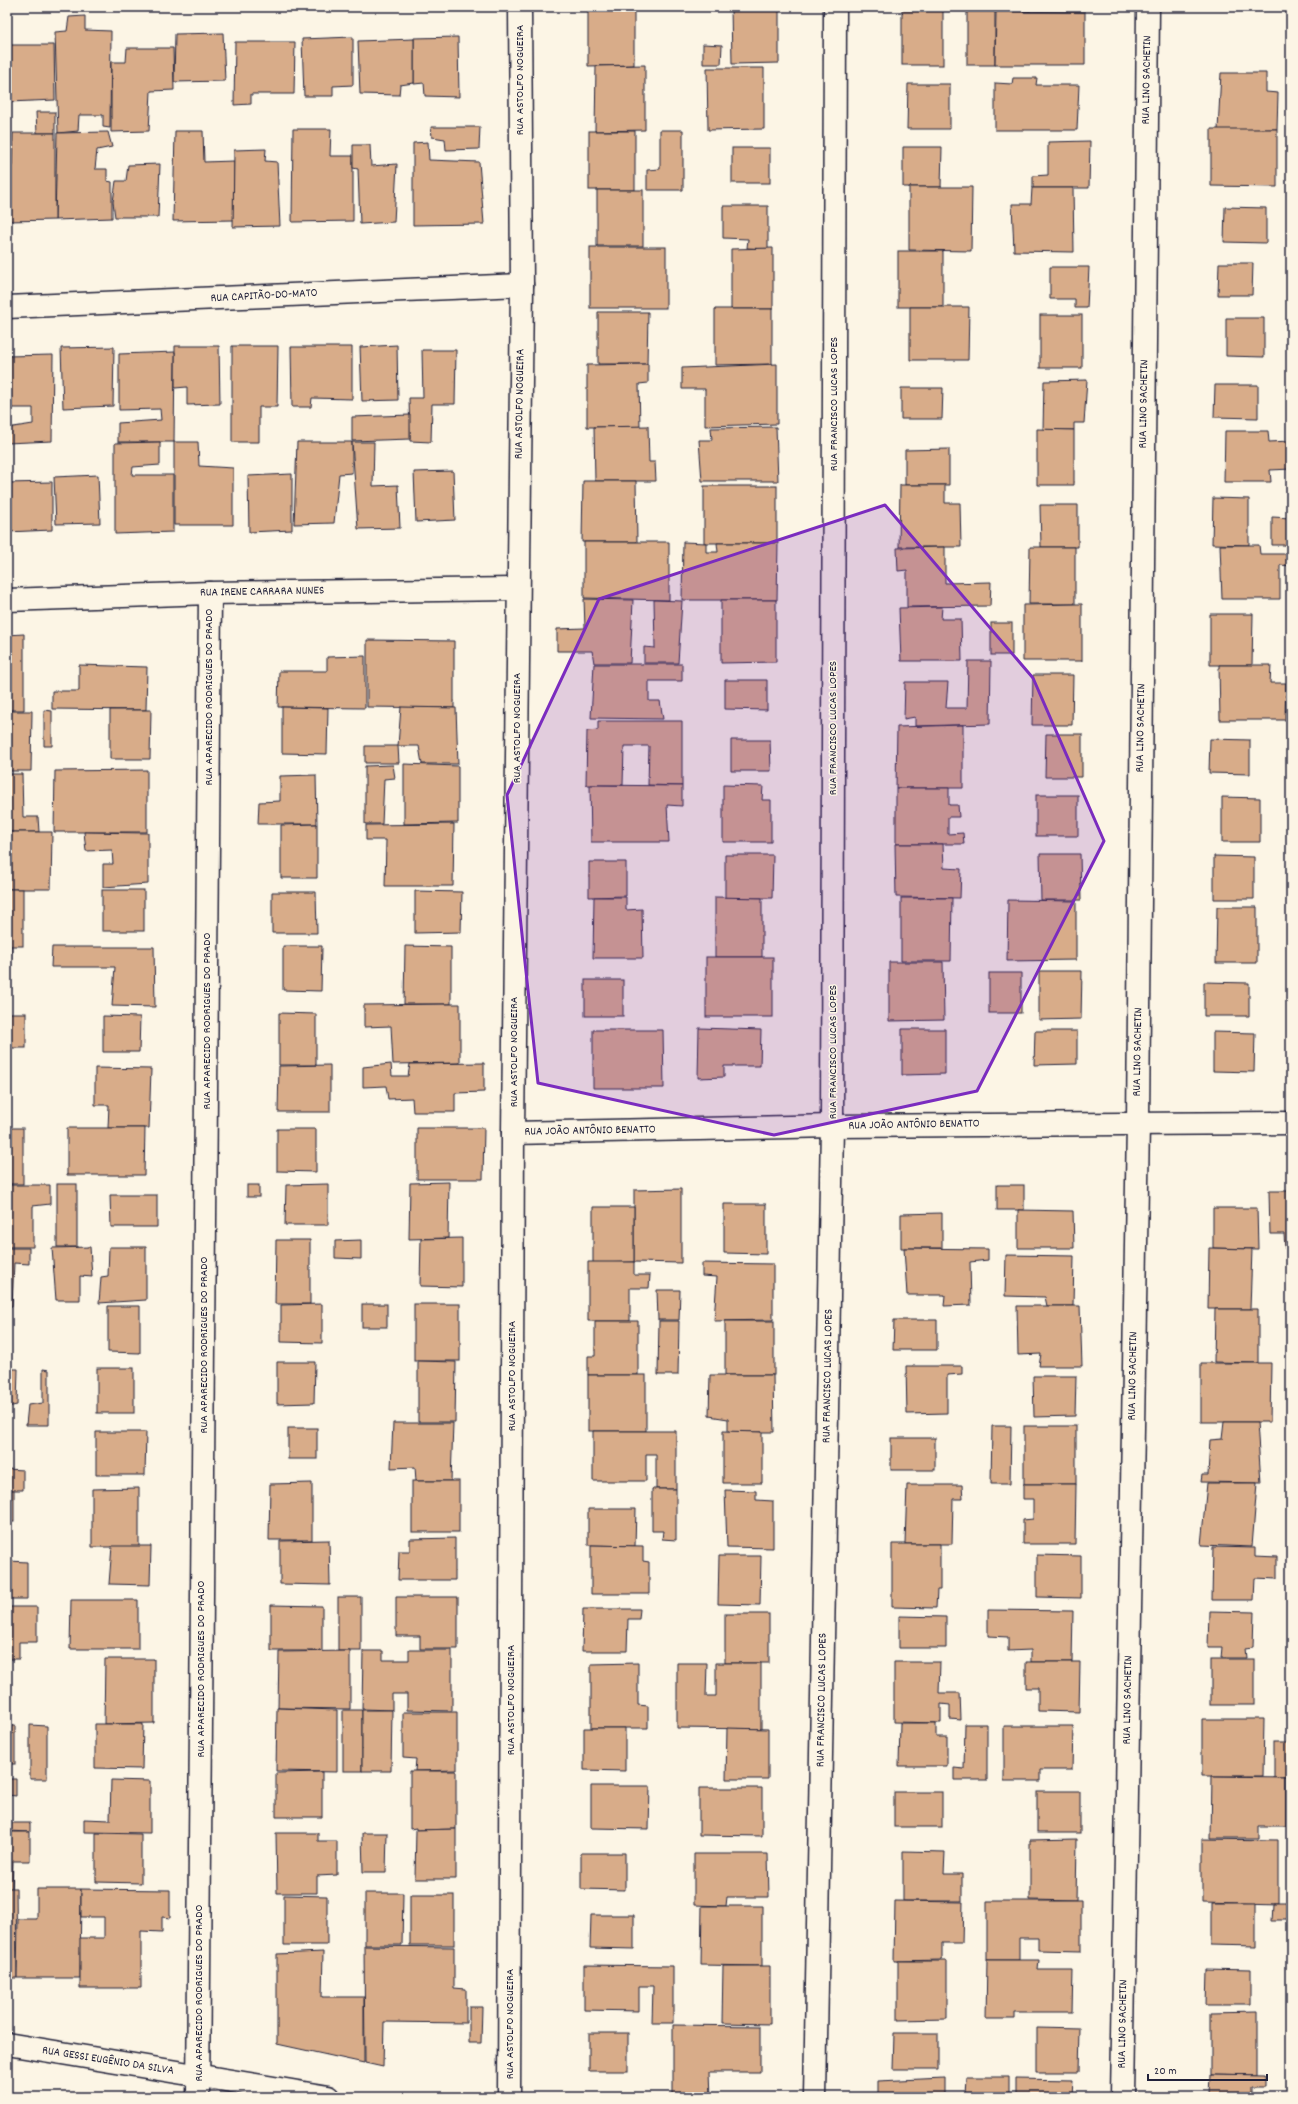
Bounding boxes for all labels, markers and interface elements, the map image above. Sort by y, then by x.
street label: RUA ASTOLFO NOGUEIRA [512,24,529,135]
street label: RUA LINO SACHETIN [1138,35,1156,125]
street label: RUA CAPITÃO-DO-MATO [210,285,318,307]
street label: RUA FRANCISCO LUCAS LOPES [826,337,843,471]
street label: RUA ASTOLFO NOGUEIRA [511,348,529,459]
street label: RUA LINO SACHETIN [1135,359,1153,449]
street label: RUA IRENE CARRARA NUNES [200,582,324,602]
street label: RUA APARECIDO RODRIGUES DO PRADO [201,608,218,785]
street label: RUA FRANCISCO LUCAS LOPES [825,661,842,795]
street label: RUA ASTOLFO NOGUEIRA [509,672,526,783]
street label: RUA LINO SACHETIN [1132,683,1150,773]
street label: RUA APARECIDO RODRIGUES DO PRADO [199,932,216,1109]
street label: RUA FRANCISCO LUCAS LOPES [825,985,842,1119]
street label: RUA ASTOLFO NOGUEIRA [506,996,523,1107]
street label: RUA LINO SACHETIN [1129,1007,1147,1097]
street label: RUA JOÃO ANTÔNIO BENATTO [848,1115,980,1135]
street label: RUA JOÃO ANTÔNIO BENATTO [524,1121,656,1141]
street label: RUA APARECIDO RODRIGUES DO PRADO [196,1256,213,1433]
street label: RUA FRANCISCO LUCAS LOPES [818,1309,838,1443]
street label: RUA ASTOLFO NOGUEIRA [504,1320,521,1431]
street label: RUA LINO SACHETIN [1124,1331,1142,1421]
street label: RUA APARECIDO RODRIGUES DO PRADO [193,1580,210,1757]
street label: RUA FRANCISCO LUCAS LOPES [812,1633,832,1767]
street label: RUA ASTOLFO NOGUEIRA [503,1644,520,1755]
street label: RUA LINO SACHETIN [1119,1655,1137,1745]
street label: RUA APARECIDO RODRIGUES DO PRADO [191,1904,208,2081]
street label: RUA ASTOLFO NOGUEIRA [502,1968,519,2079]
street label: RUA LINO SACHETIN [1114,1979,1132,2069]
street label: RUA GESSI EUGÊNIO DA SILVA [41,2042,176,2080]
scale bar [1148,2056,1267,2082]
text: 20 m [1154,2063,1177,2080]

